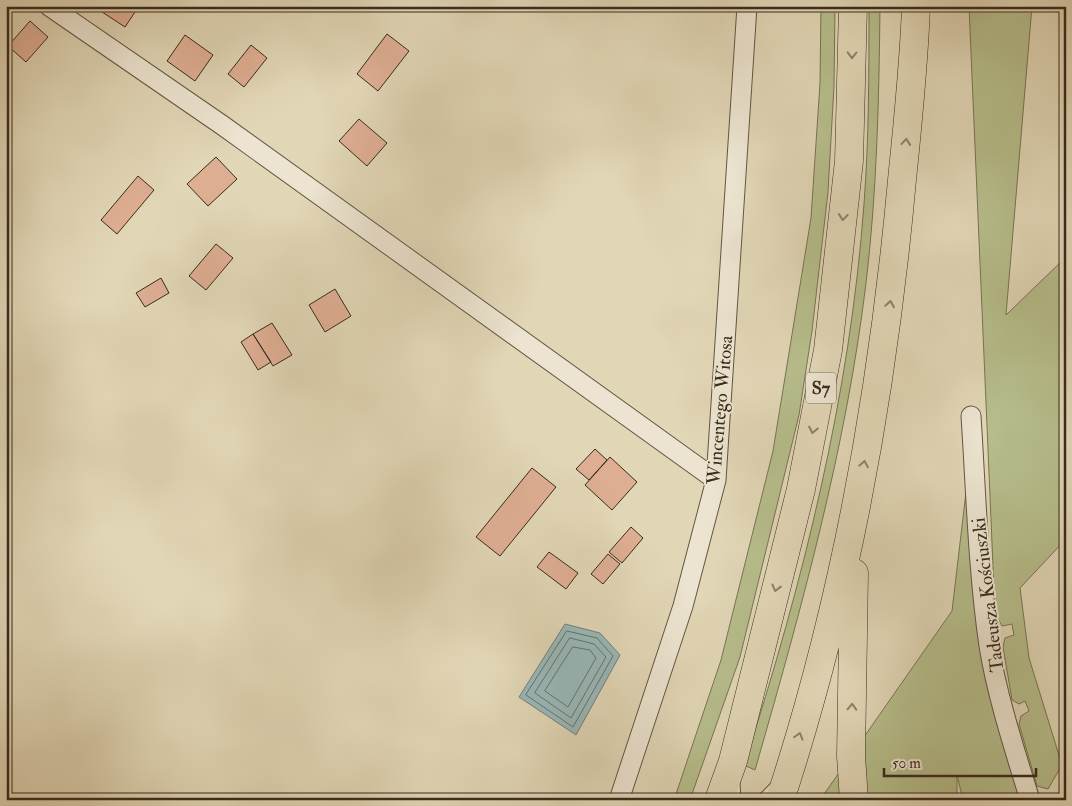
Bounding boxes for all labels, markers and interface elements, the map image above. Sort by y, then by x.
one-way arrow [846,51,857,59]
one-way arrow [900,138,911,146]
one-way arrow [838,213,849,221]
one-way arrow [884,299,895,307]
street label: Wincentego Witosa [701,334,738,487]
road number: S7 [806,372,836,403]
one-way arrow [808,425,818,434]
one-way arrow [859,460,869,468]
street label: Tadeusza Kościuszki [967,516,1009,673]
one-way arrow [771,584,782,593]
one-way arrow [847,703,857,710]
one-way arrow [794,733,804,741]
scale bar [884,746,1037,778]
text: 50 m [892,754,921,773]

